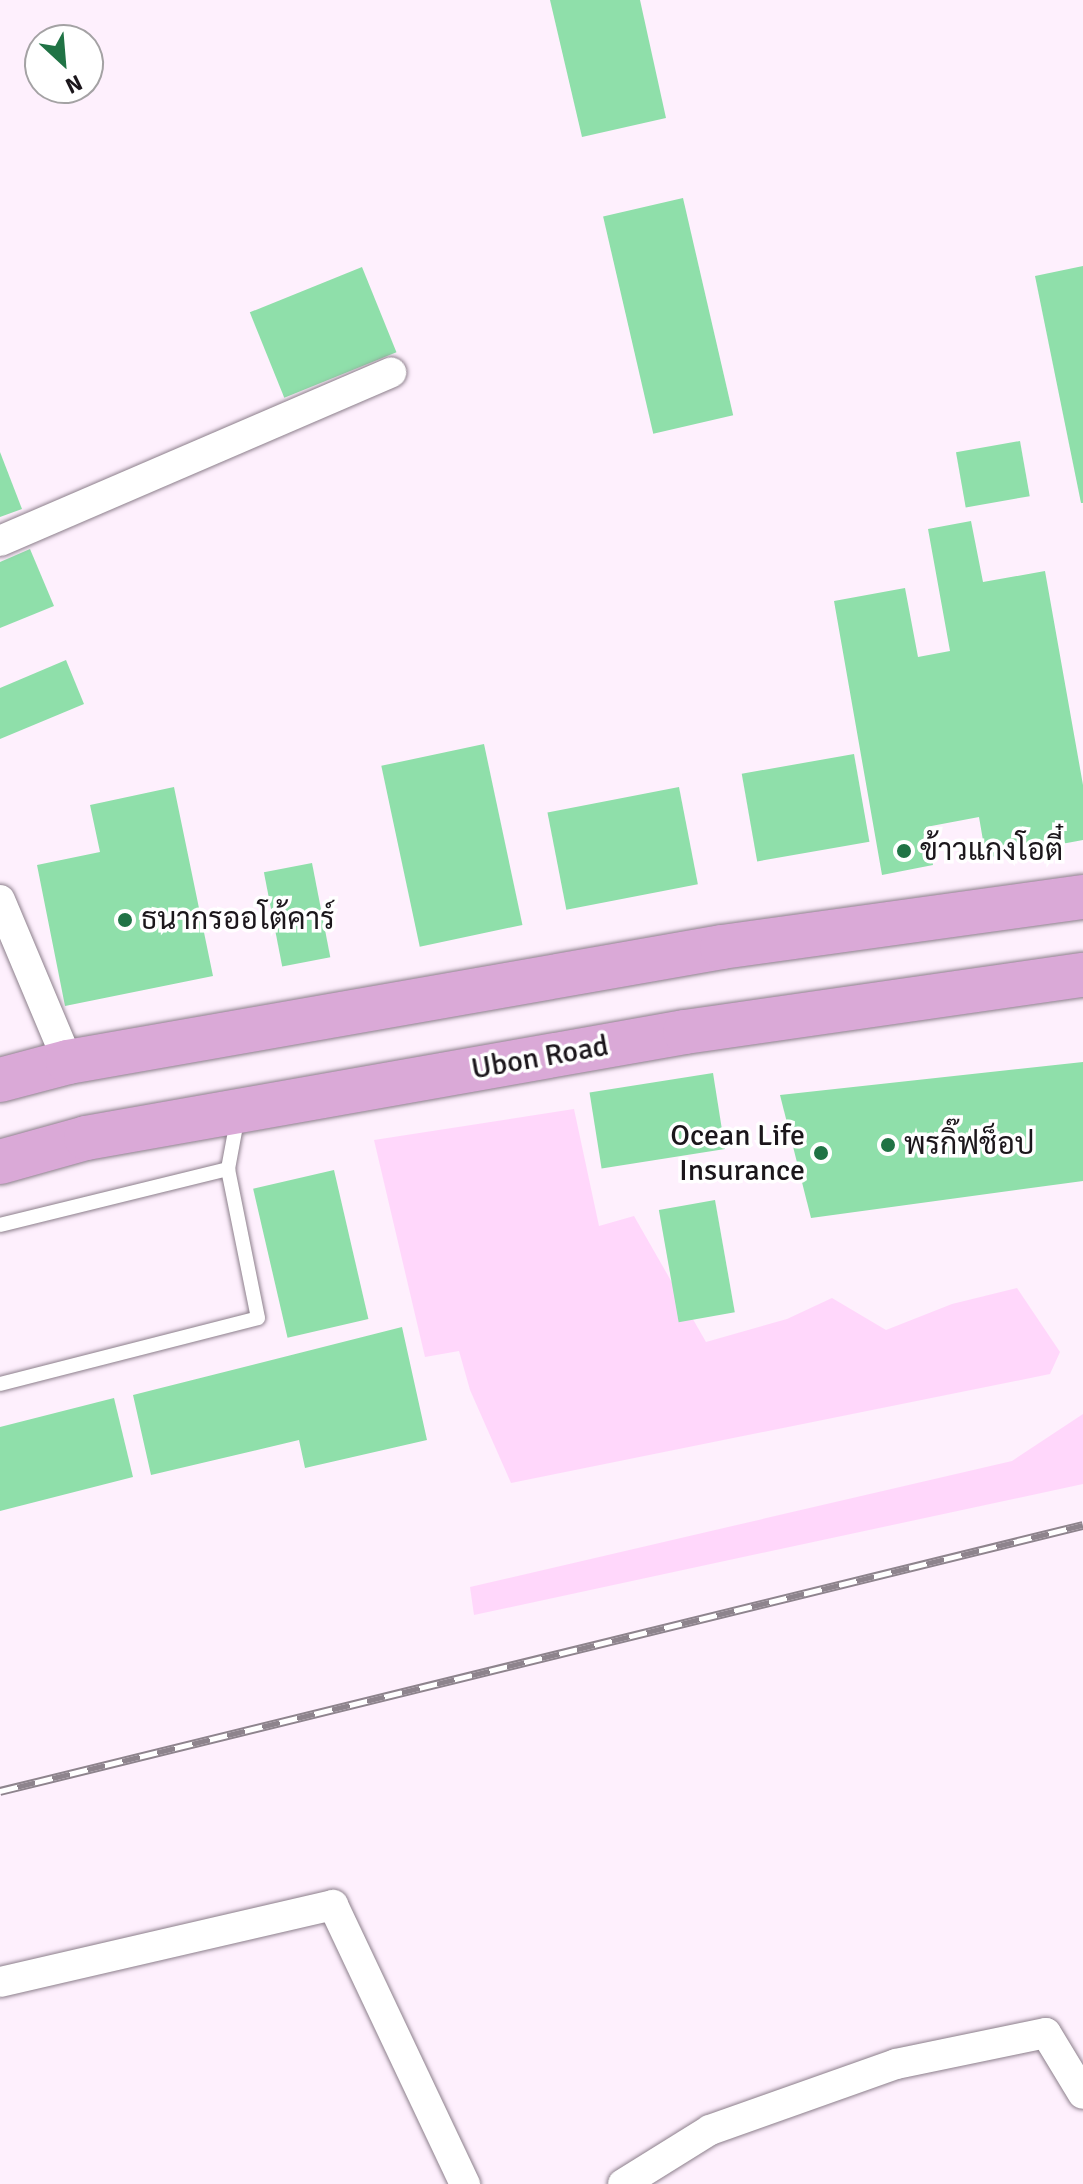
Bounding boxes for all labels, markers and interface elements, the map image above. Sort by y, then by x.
north arrow [24,24,104,104]
text: N [61,69,87,100]
place label: ข้าวแกงโอตี๋ [920,833,1063,869]
marker: ข้าวแกงโอตี๋ [895,842,913,860]
place label: ธนากรออโต้คาร์ [141,902,335,938]
marker: ธนากรออโต้คาร์ [116,911,134,929]
street label: Ubon Road [469,1028,611,1088]
place label: Ocean Life Insurance [670,1118,805,1188]
place label: พรกิ๊ฟช็อป [904,1127,1034,1163]
marker: พรกิ๊ฟช็อป [879,1136,897,1154]
marker: Ocean Life Insurance [812,1144,830,1162]

